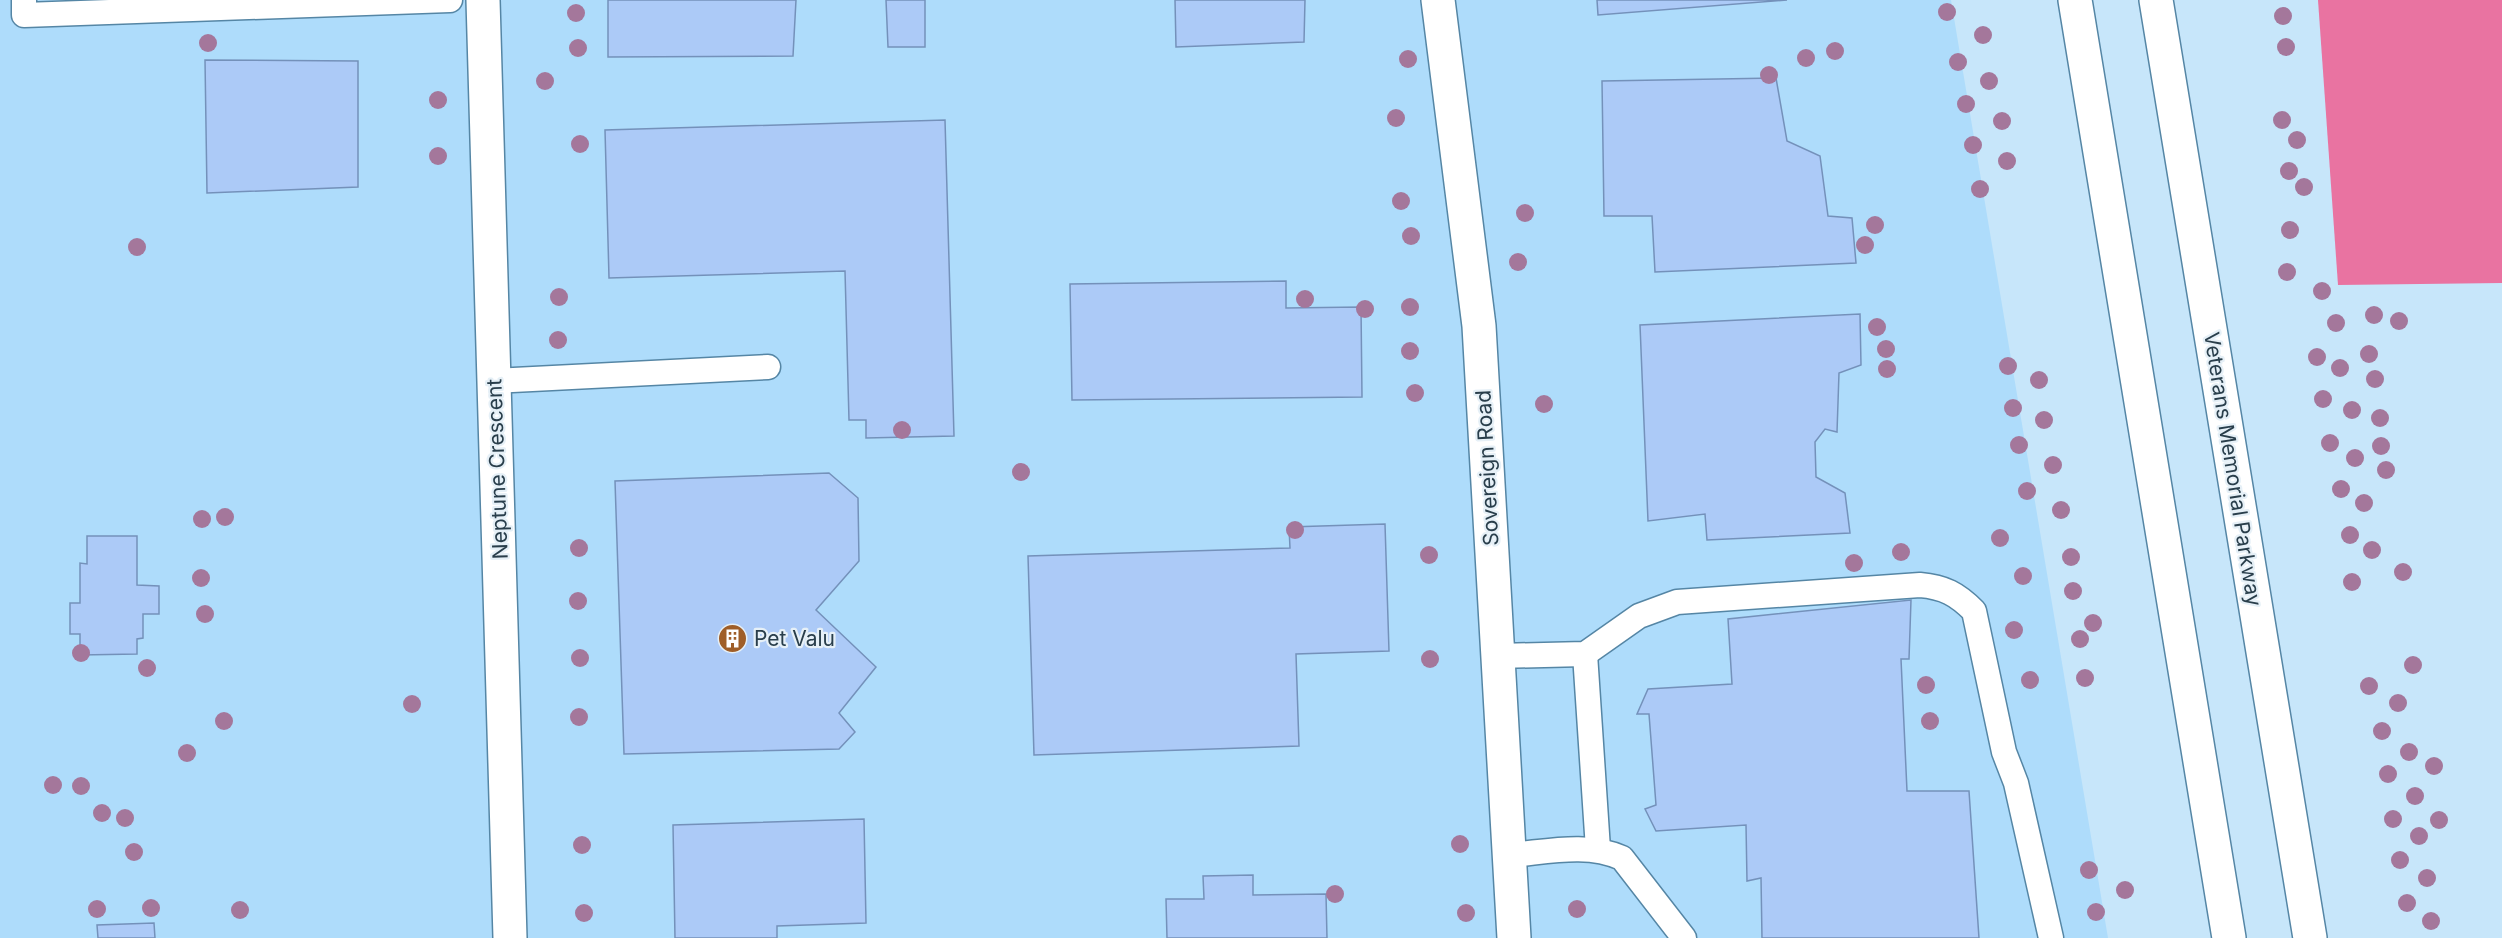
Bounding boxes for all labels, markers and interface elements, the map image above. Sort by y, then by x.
street label: Veterans Memorial Parkway [2199,330,2267,608]
street label: Neptune Crescent [481,378,513,560]
street label: Sovereign Road [1470,389,1504,547]
building icon: Pet Valu [717,622,749,654]
place label: Pet Valu [754,626,835,651]

